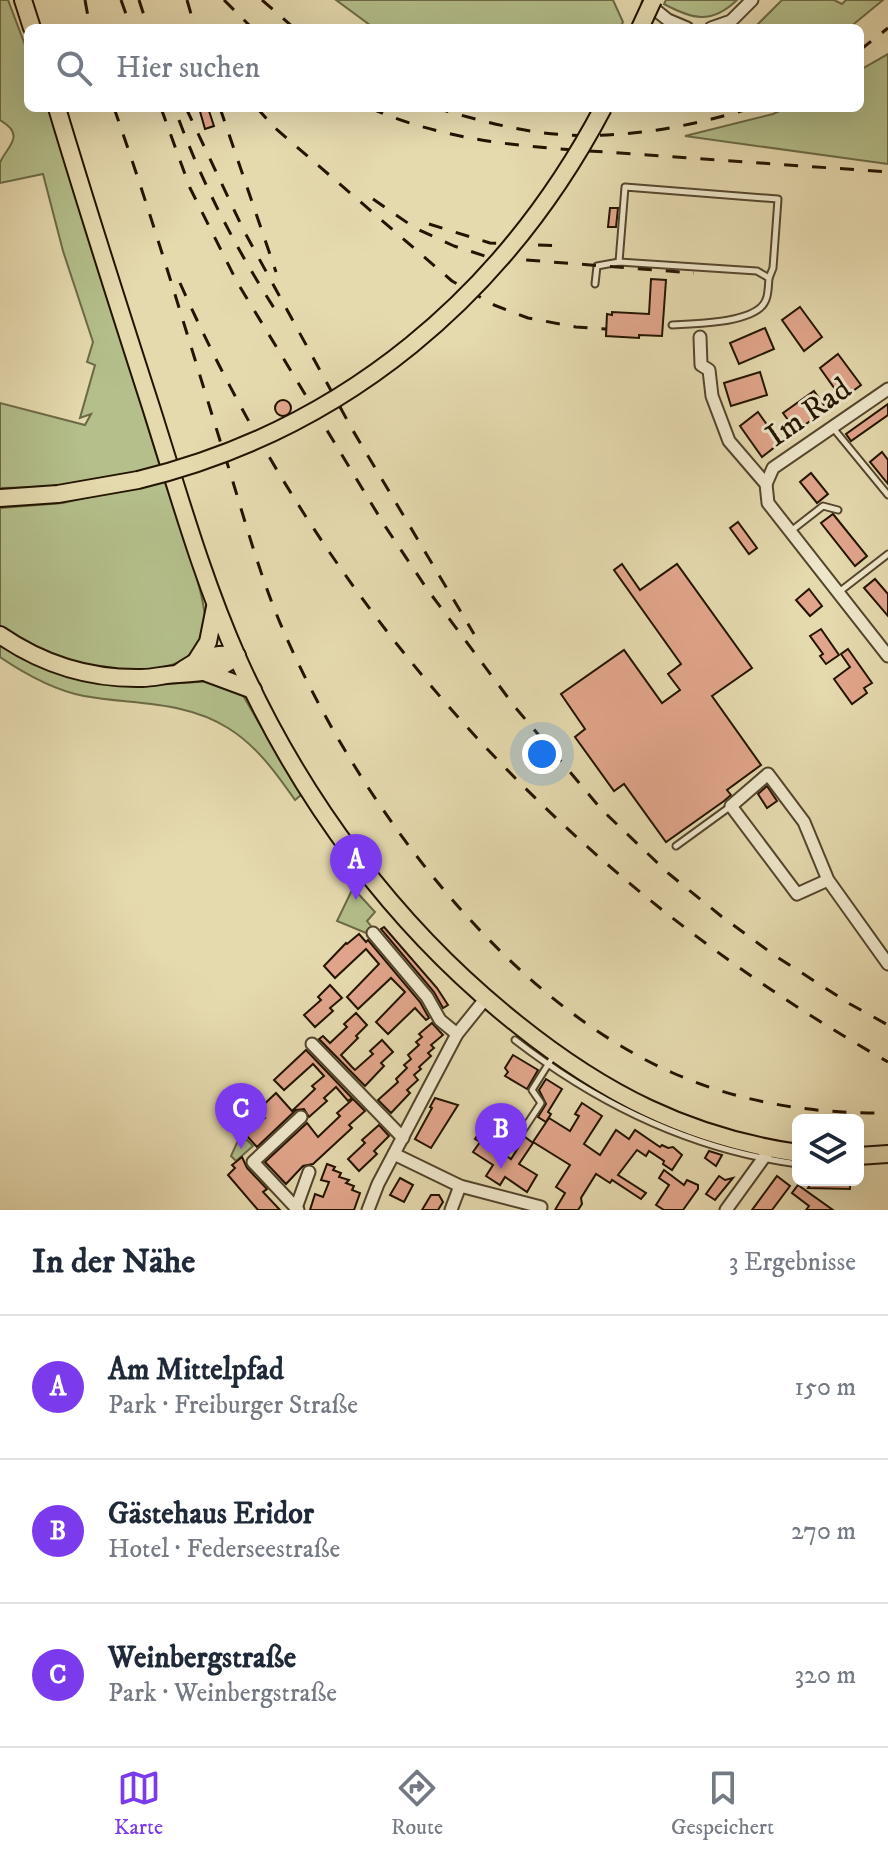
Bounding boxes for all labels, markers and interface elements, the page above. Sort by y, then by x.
search box [24,24,864,112]
icon: search [52,46,96,90]
text: Hier suchen [116,50,260,87]
street label: Im Rad [759,369,859,457]
your location [522,734,562,774]
pin: A [330,834,382,900]
pin: C [215,1083,267,1149]
pin: B [475,1103,527,1169]
map controls [792,1114,864,1186]
button: layers [792,1114,864,1186]
text: In der Nähe [32,1241,195,1283]
text: 3 Ergebnisse [729,1246,856,1279]
text: Am Mittelpfad [108,1352,284,1389]
text: A [50,1371,66,1404]
text: 150 m [795,1371,856,1404]
text: Park · Freiburger Straße [108,1389,358,1422]
text: Gästehaus Eridor [108,1496,314,1533]
text: B [50,1515,66,1548]
text: 270 m [791,1515,856,1548]
text: Hotel · Federseestraße [108,1533,340,1566]
text: Weinbergstraße [108,1640,296,1677]
text: C [49,1659,67,1692]
text: 320 m [794,1659,856,1692]
text: Park · Weinbergstraße [108,1677,337,1710]
tab: Karte [114,1766,163,1841]
tab: Route [391,1766,443,1841]
tab: Gespeichert [671,1766,774,1841]

